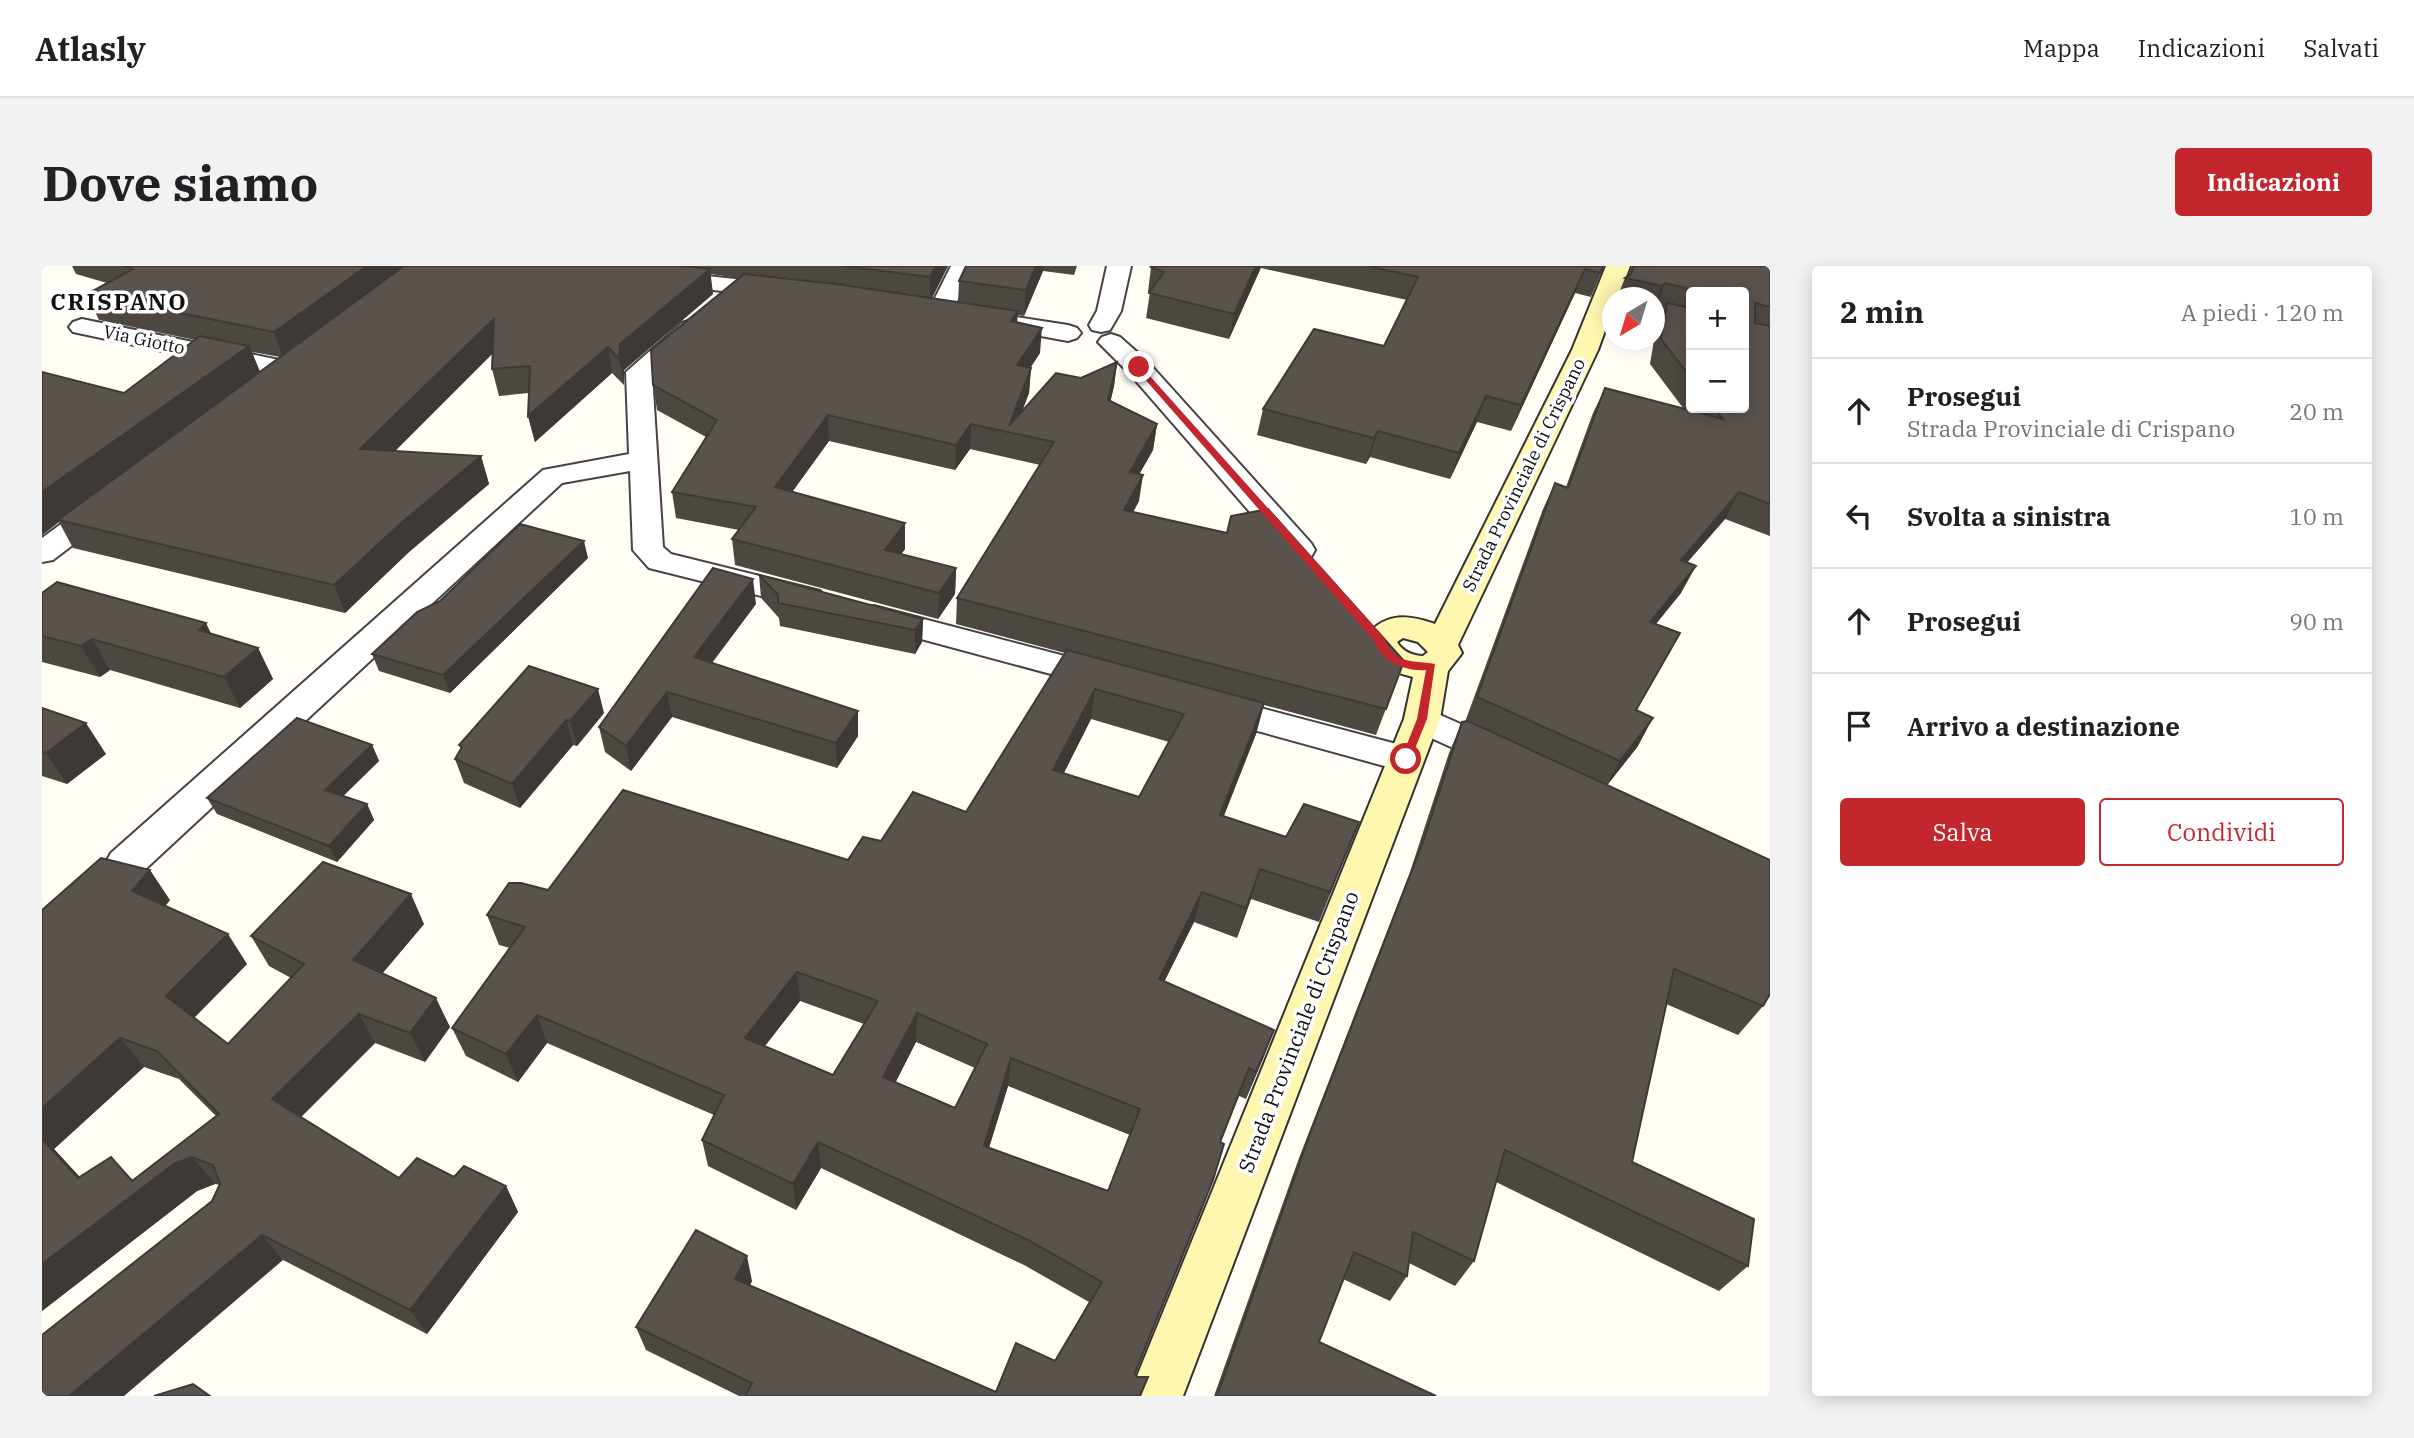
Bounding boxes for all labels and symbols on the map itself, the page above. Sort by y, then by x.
district label: CRISPANO [50,286,188,316]
north arrow [1602,287,1665,350]
street label: Via Giotto [101,320,187,359]
route end [1123,351,1154,382]
street label: Strada Provinciale di Crispano [1457,354,1590,595]
route start [1390,743,1421,774]
street label: Strada Provinciale di Crispano [1231,887,1365,1177]

